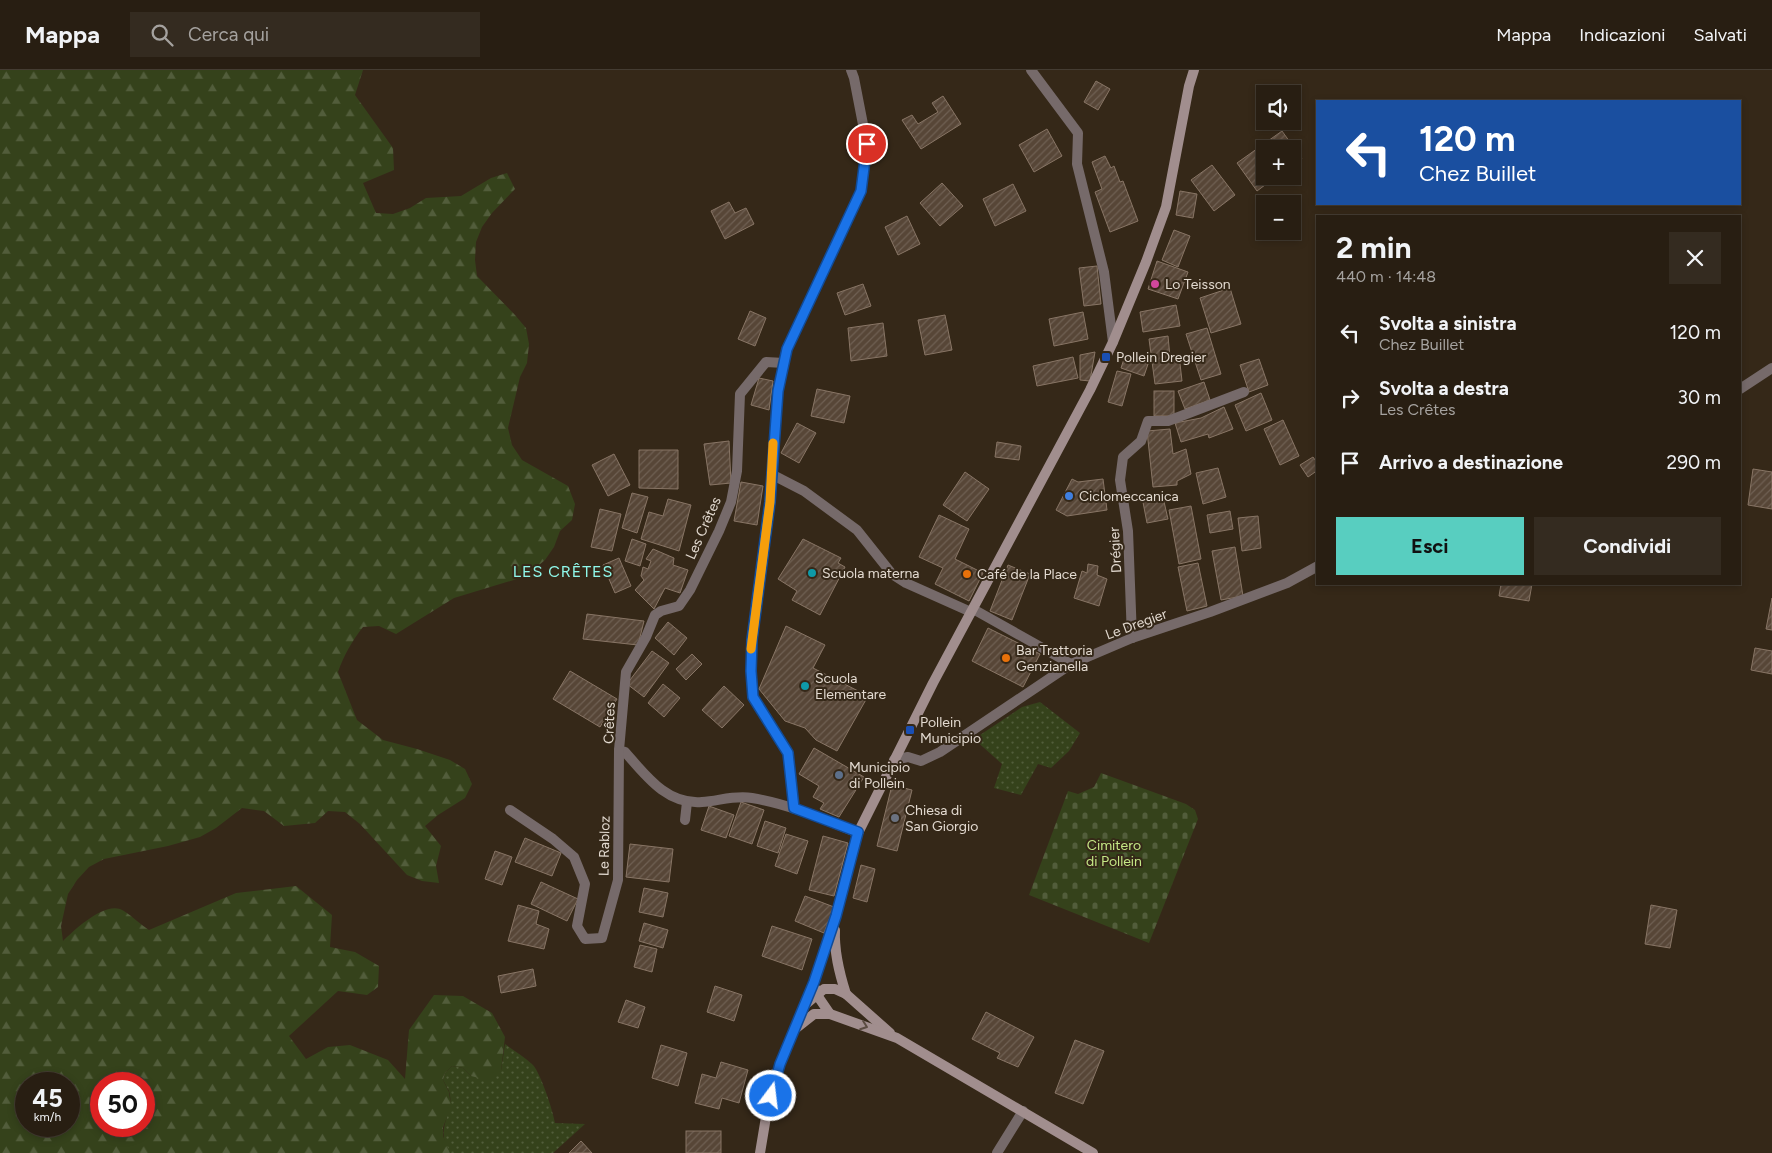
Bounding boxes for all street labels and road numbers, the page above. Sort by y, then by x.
street label: Les Crêtes [682,494,725,562]
street label: Drégier [1106,526,1125,573]
street label: Le Dregier [1103,605,1170,643]
street label: Crêtes [600,702,619,744]
street label: Le Rabloz [595,815,614,876]

